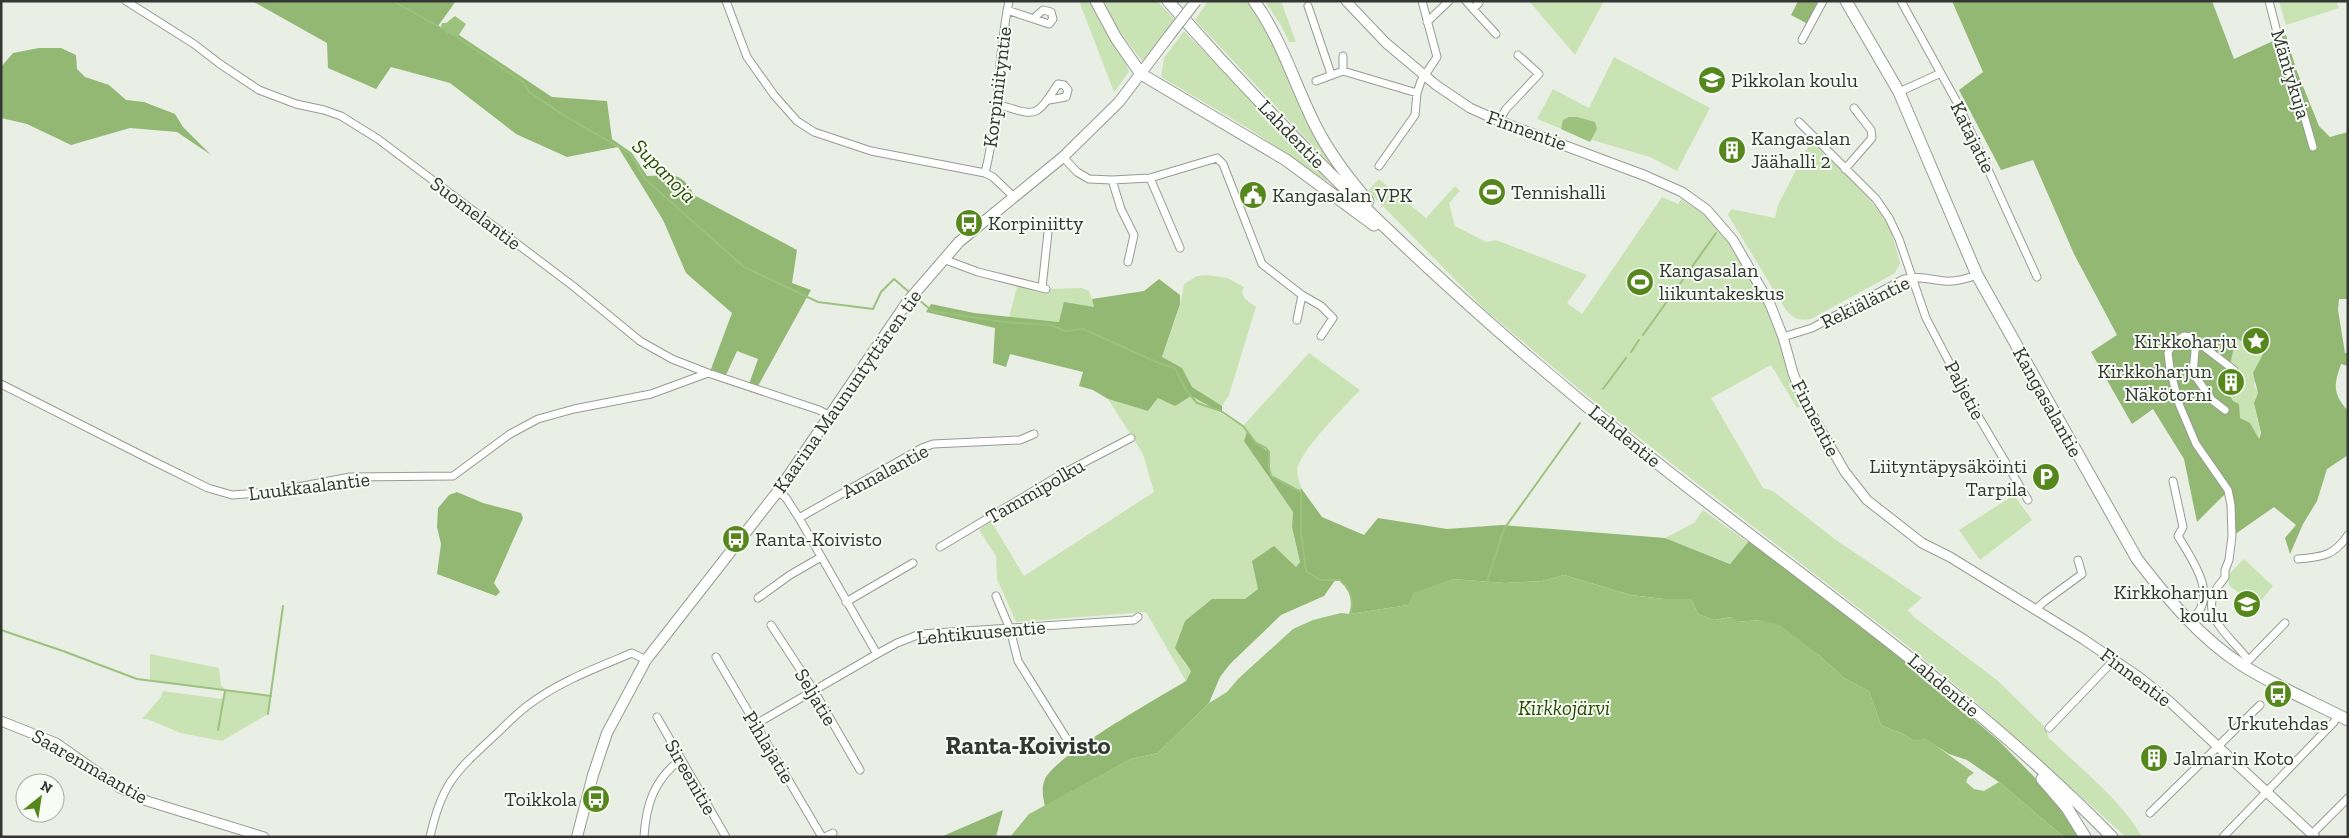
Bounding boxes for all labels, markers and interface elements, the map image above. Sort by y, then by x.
street label: Korpiniityntie [978,25,1016,149]
street label: Mäntykuja [2266,26,2316,122]
school or university icon: Pikkolan koulu [1697,65,1727,95]
place label: Pikkolan koulu [1731,68,1858,92]
street label: Lahdentie [1253,95,1331,173]
street label: Katajatie [1945,97,2001,177]
street label: Finnentie [1484,105,1570,155]
place label: Kangasalan Jäähalli 2 [1751,126,1851,173]
water label: Supanoja [627,133,702,208]
building icon: Kangasalan Jäähalli 2 [1717,135,1747,165]
street label: Suomelantie [426,171,526,255]
sports icon: Tennishalli [1477,177,1507,207]
public building icon: Kangasalan VPK [1238,180,1268,210]
place label: Tennishalli [1511,180,1606,204]
place label: Kangasalan VPK [1272,183,1413,207]
bus stop icon: Korpiniitty [954,208,984,238]
place label: Korpiniitty [988,211,1084,235]
place label: Kangasalan liikuntakeskus [1659,258,1784,305]
sports icon: Kangasalan liikuntakeskus [1625,267,1655,297]
street label: Rekiäläntie [1817,270,1913,334]
street label: Kaarina Maununtyttären tie [768,285,926,497]
place icon: Kirkkoharju [2241,326,2271,356]
place label: Kirkkoharju [2134,329,2237,353]
street label: Kangasalantie [2008,343,2088,461]
street label: Paljetie [1940,356,1990,424]
place label: Kirkkoharjun Näkötorni [2098,359,2213,406]
building icon: Kirkkoharjun Näkötorni [2216,367,2246,397]
street label: Finnentie [1786,376,1846,460]
street label: Lahdentie [1584,400,1666,472]
street label: Annalantie [838,438,932,504]
street label: Tammipolku [981,453,1089,529]
place label: Liityntäpysäköinti Tarpila [1869,454,2027,501]
parking icon: Liityntäpysäköinti Tarpila [2031,462,2061,492]
street label: Luukkaalantie [247,467,371,505]
bus stop icon: Ranta-Koivisto [721,524,751,554]
place label: Ranta-Koivisto [755,527,882,551]
place label: Kirkkoharjun koulu [2114,580,2229,627]
school or university icon: Kirkkoharjun koulu [2232,589,2262,619]
street label: Lehtikuusentie [915,614,1047,650]
street label: Finnentie [2096,642,2176,712]
street label: Lahdentie [1903,648,1985,722]
street label: Seljatie [790,664,842,730]
bus stop icon: Urkutehdas [2263,679,2293,709]
water label: Kirkkojärvi [1518,695,1610,720]
street label: Pihlajatie [738,706,800,788]
place label: Urkutehdas [2227,711,2329,735]
street label: Saarenmaantie [28,723,152,809]
district label: Ranta-Koivisto [945,730,1111,760]
street label: Sireenitie [660,735,722,819]
building icon: Jalmarin Koto [2139,743,2169,773]
place label: Jalmarin Koto [2173,746,2294,770]
north arrow [15,773,65,823]
text: N [37,777,55,797]
bus stop icon: Toikkola [581,784,611,814]
place label: Toikkola [504,787,577,811]

